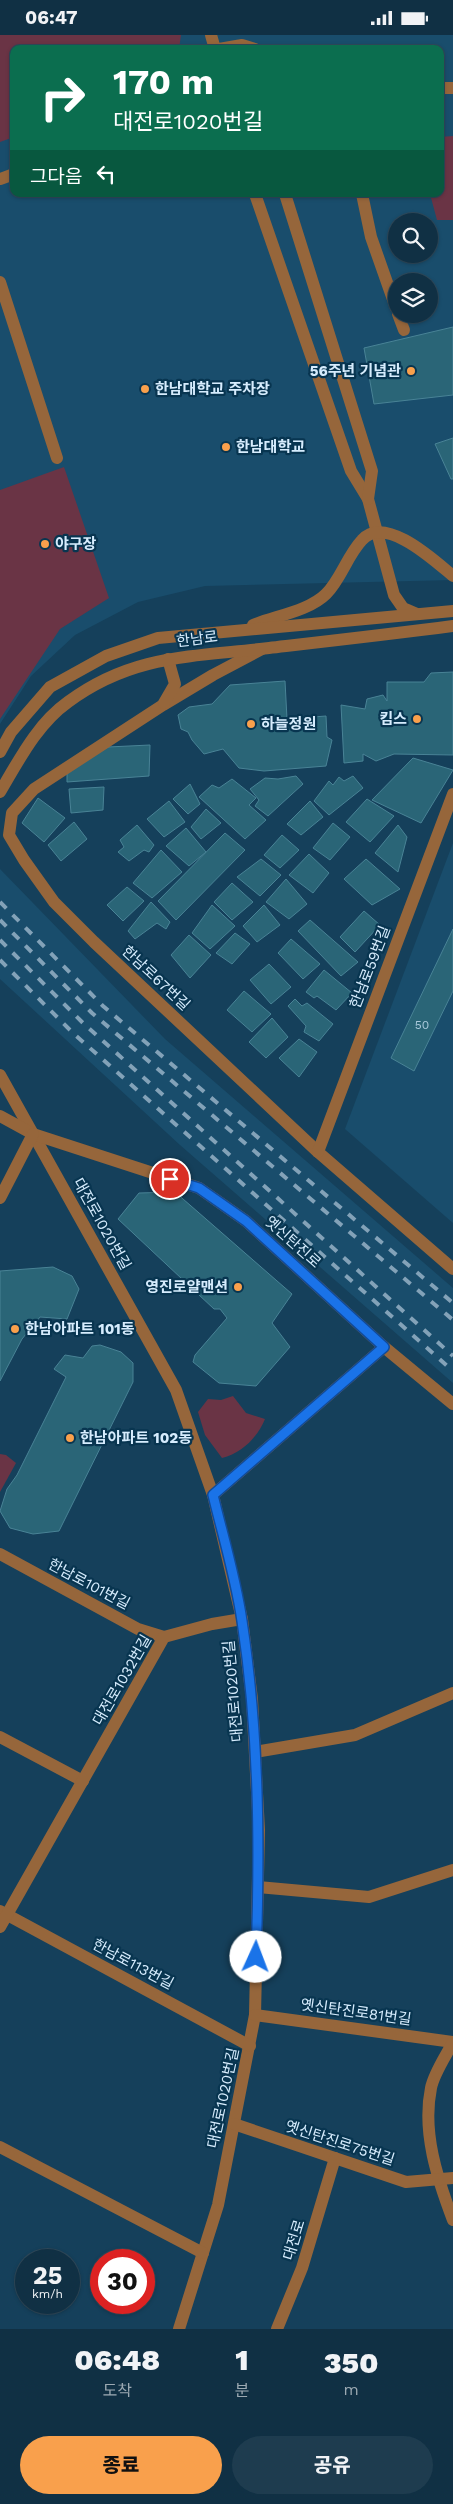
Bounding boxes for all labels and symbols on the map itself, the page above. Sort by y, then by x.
place label: 56주년 기념관 [310,362,401,380]
marker: 56주년 기념관 [405,365,417,377]
place label: 한남대학교 주차장 [155,380,270,398]
marker: 한남대학교 주차장 [139,383,151,395]
place label: 한남대학교 [236,438,305,456]
marker: 한남대학교 [220,441,232,453]
place label: 야구장 [55,535,97,553]
marker: 야구장 [39,538,51,550]
street label: 한남로 [175,628,219,650]
place label: 킴스 [379,710,407,728]
marker: 킴스 [411,713,423,725]
place label: 하늘정원 [261,715,316,733]
marker: 하늘정원 [245,718,257,730]
street label: 한남로59번길 [346,923,394,1011]
street label: 한남로67번길 [118,942,194,1014]
house number: 50 [415,1018,429,1032]
pin [149,1158,191,1200]
street label: 대전로1020번길 [69,1175,135,1273]
street label: 옛신탄진로 [261,1212,325,1272]
place label: 영진로얄맨션 [145,1278,228,1296]
marker: 영진로얄맨션 [232,1281,244,1293]
place label: 한남아파트 101동 [25,1320,135,1338]
marker: 한남아파트 101동 [9,1323,21,1335]
place label: 한남아파트 102동 [80,1429,192,1447]
marker: 한남아파트 102동 [64,1432,76,1444]
street label: 한남로101번길 [45,1555,133,1613]
street label: 대전로1032번길 [89,1632,155,1728]
street label: 대전로1020번길 [220,1639,246,1743]
position arrow [229,1930,281,1982]
street label: 한남로113번길 [89,1935,177,1993]
street label: 옛신탄진로81번길 [299,1995,413,2029]
street label: 대전로1020번길 [204,2046,242,2150]
street label: 옛신탄진로75번길 [283,2117,397,2169]
street label: 대전로 [279,2218,309,2262]
speed limit sign: 30 [90,2249,155,2314]

